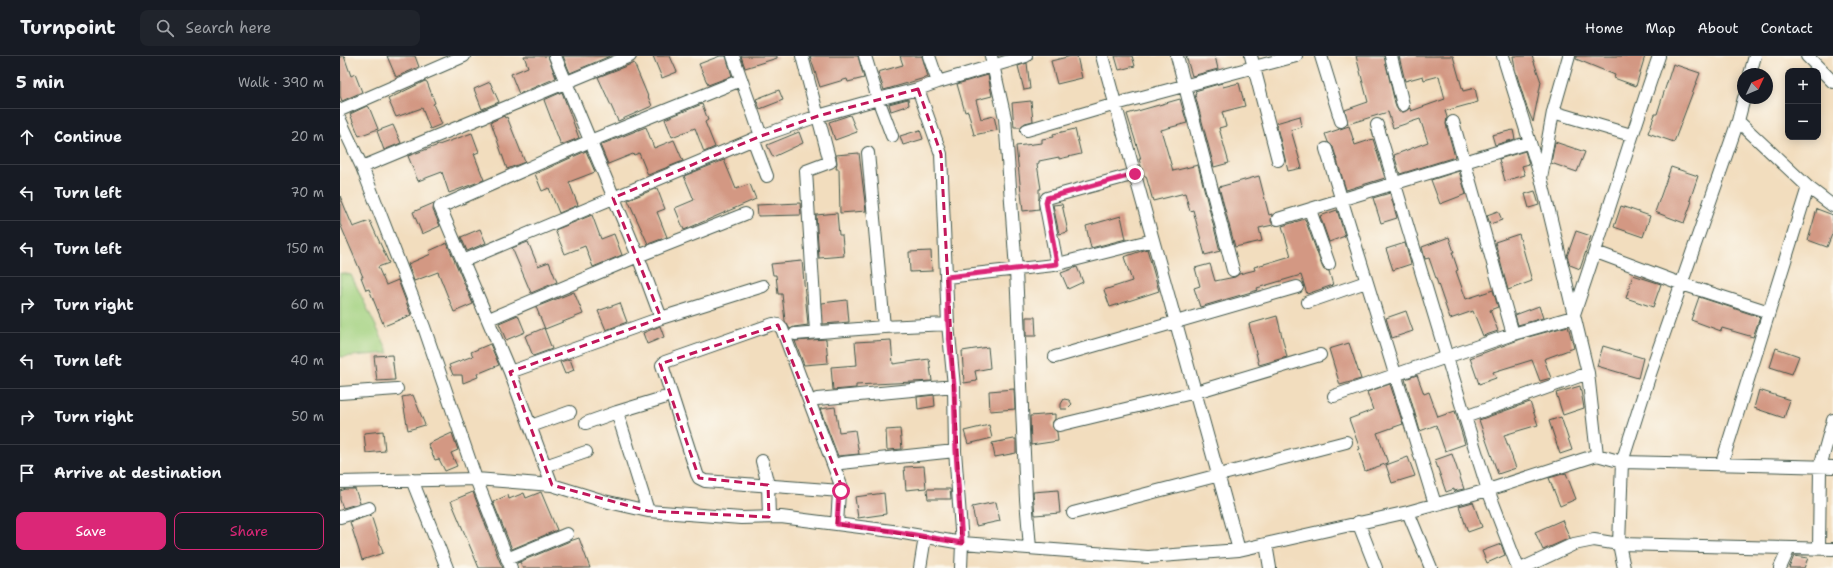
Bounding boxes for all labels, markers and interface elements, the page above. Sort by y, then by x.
search box [140,10,420,46]
text: Turnpoint [20,15,116,40]
icon: search [154,17,176,39]
text: Search here [186,18,271,38]
text: Home [1585,19,1624,37]
text: Map [1646,19,1676,37]
text: About [1698,19,1739,37]
text: Contact [1761,19,1813,37]
north arrow [1737,68,1773,104]
map controls [1785,68,1821,140]
button: + [1785,68,1821,104]
text: 5 min [16,71,64,93]
text: Walk · 390 m [238,74,324,91]
button: − [1785,104,1821,140]
icon: ahead [16,126,38,148]
text: Continue [54,127,122,147]
text: 20 m [291,128,324,145]
route end [1126,165,1144,183]
icon: left [16,182,38,204]
text: Turn left [54,183,122,203]
text: 70 m [290,184,324,201]
icon: left [16,238,38,260]
text: Turn left [54,239,122,259]
text: 150 m [286,240,324,257]
icon: right [16,294,38,316]
text: Turn right [54,295,134,315]
text: 60 m [291,296,324,313]
icon: left [16,350,38,372]
text: Turn left [54,351,122,371]
text: 40 m [290,352,324,369]
icon: right [16,406,38,428]
text: Turn right [54,407,134,427]
text: 50 m [291,408,324,425]
icon: arrive [16,462,38,484]
text: Arrive at destination [54,463,222,483]
route start [832,482,850,500]
button: Save [16,512,166,550]
button: Share [174,512,324,550]

